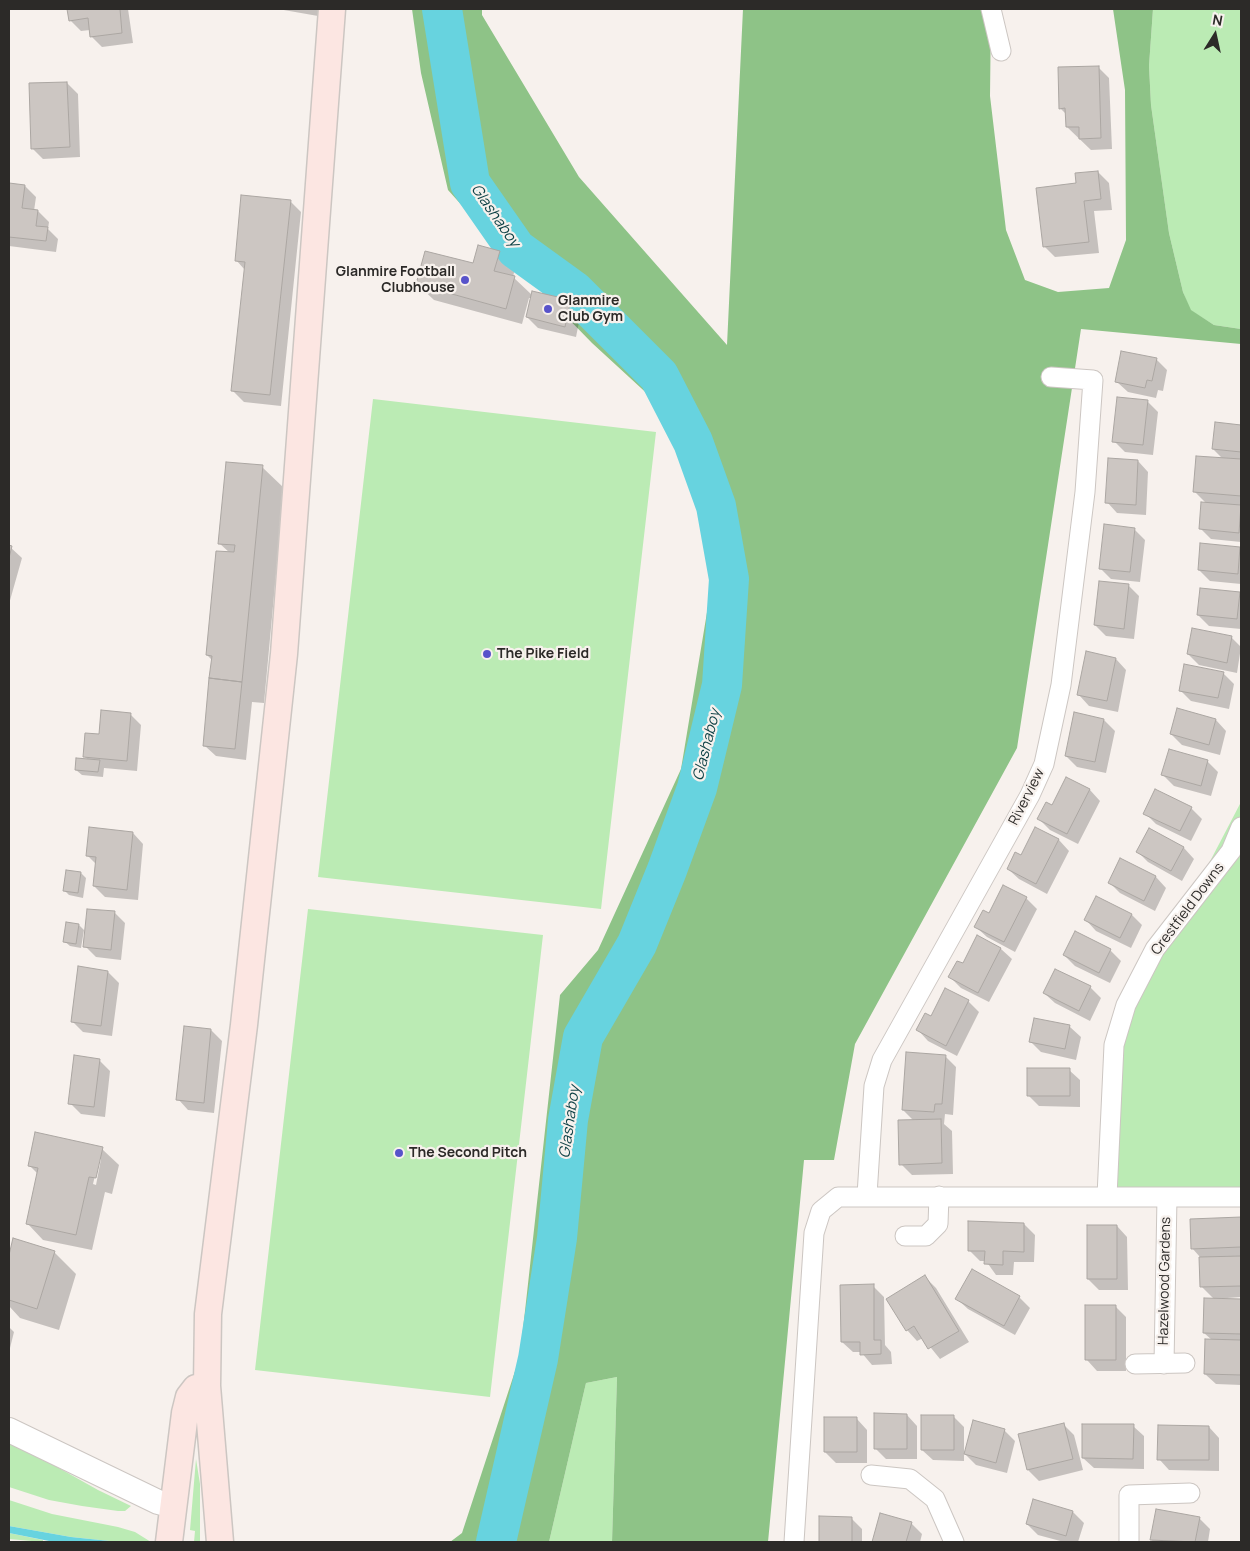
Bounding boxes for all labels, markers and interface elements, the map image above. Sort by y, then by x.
north arrow [1190,10,1240,60]
text: N [1211,10,1224,30]
water label: Glashaboy [467,181,523,251]
place label: Glanmire Football Clubhouse [336,264,455,296]
marker: Glanmire Football Clubhouse [459,274,471,286]
place label: Glanmire Club Gym [558,293,623,326]
marker: Glanmire Club Gym [542,303,554,315]
place label: The Pike Field [497,646,589,662]
marker: The Pike Field [481,648,493,660]
water label: Glashaboy [689,707,725,783]
street label: Riverview [1006,766,1048,828]
street label: Crestfield Downs [1148,860,1228,958]
water label: Glashaboy [556,1085,584,1159]
place label: The Second Pitch [409,1145,527,1161]
marker: The Second Pitch [393,1147,405,1159]
street label: Hazelwood Gardens [1155,1217,1175,1345]

